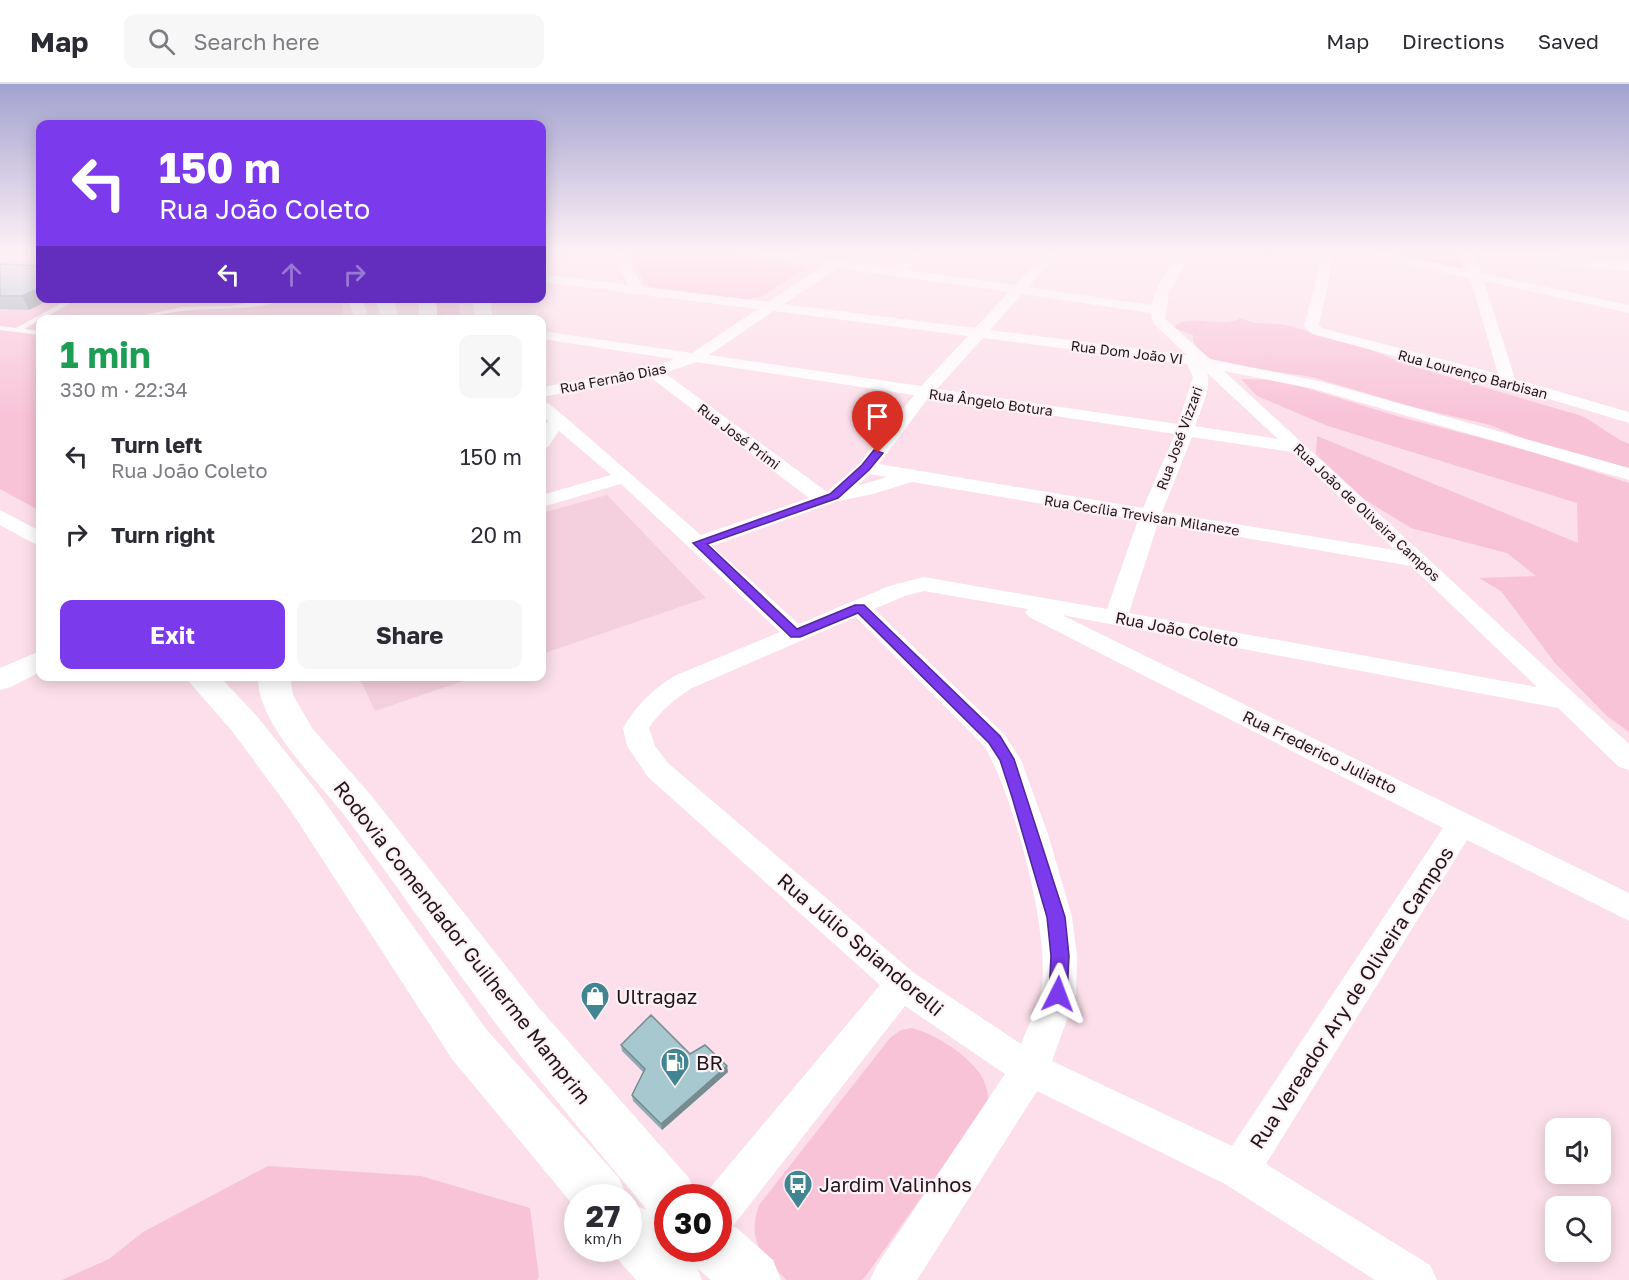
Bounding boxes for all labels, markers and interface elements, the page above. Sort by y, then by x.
search box [124,14,544,68]
text: Map [30,25,88,58]
icon: search [145,25,178,58]
text: Search here [193,28,319,55]
text: Map [1326,28,1369,54]
text: Directions [1402,28,1505,54]
text: Saved [1538,28,1599,54]
text: 150 m [159,142,281,192]
icon: left [60,144,138,222]
text: Rua João Coleto [159,193,370,225]
icon: left [212,258,245,291]
icon: ahead [275,258,308,291]
icon: right [338,258,371,291]
text: 1 min [60,333,151,376]
button: close [459,335,522,398]
street label: Rua Dom João VI [1070,337,1184,367]
street label: Rua Lourenço Barbisan [1396,346,1550,402]
street label: Rua Fernão Dias [558,359,668,397]
text: 330 m · 22:34 [60,377,188,401]
street label: Rua José Vizzari [1152,384,1206,492]
street label: Rua Ângelo Botura [928,385,1054,419]
pin [852,391,903,453]
street label: Rua José Primi [694,399,784,473]
icon: arrive [861,400,894,433]
text: Turn left [111,431,202,458]
icon: left [60,440,93,473]
street label: Rua João de Oliveira Campos [1290,440,1444,584]
text: 150 m [460,443,522,470]
text: Rua João Coleto [111,458,267,482]
street label: Rua Cecília Trevisan Milaneze [1043,491,1241,539]
icon: right [60,518,93,551]
text: Turn right [111,521,215,548]
text: 20 m [471,521,522,548]
button: Exit [60,600,285,669]
button: Share [297,600,522,669]
street label: Rua João Coleto [1114,607,1240,651]
street label: Rua Frederico Juliatto [1240,706,1400,798]
street label: Rodovia Comendador Guilherme Mamprim [329,776,597,1108]
street label: Rua Vereador Ary de Oliveira Campos [1244,841,1458,1153]
street label: Rua Júlio Spiandorelli [773,868,949,1020]
position arrow [1026,962,1090,1026]
shop icon: Ultragaz [579,980,611,1022]
place label: Ultragaz [616,984,697,1008]
fuel station icon: BR [659,1046,691,1088]
place label: BR [696,1050,723,1074]
map controls [1545,1118,1611,1262]
button: sound [1545,1118,1611,1184]
bus stop icon: Jardim Valinhos [782,1168,814,1210]
place label: Jardim Valinhos [819,1172,972,1196]
speed limit sign: 30 [654,1184,732,1262]
button: search [1545,1196,1611,1262]
text: 27 [586,1198,620,1234]
text: km/h [584,1229,622,1247]

